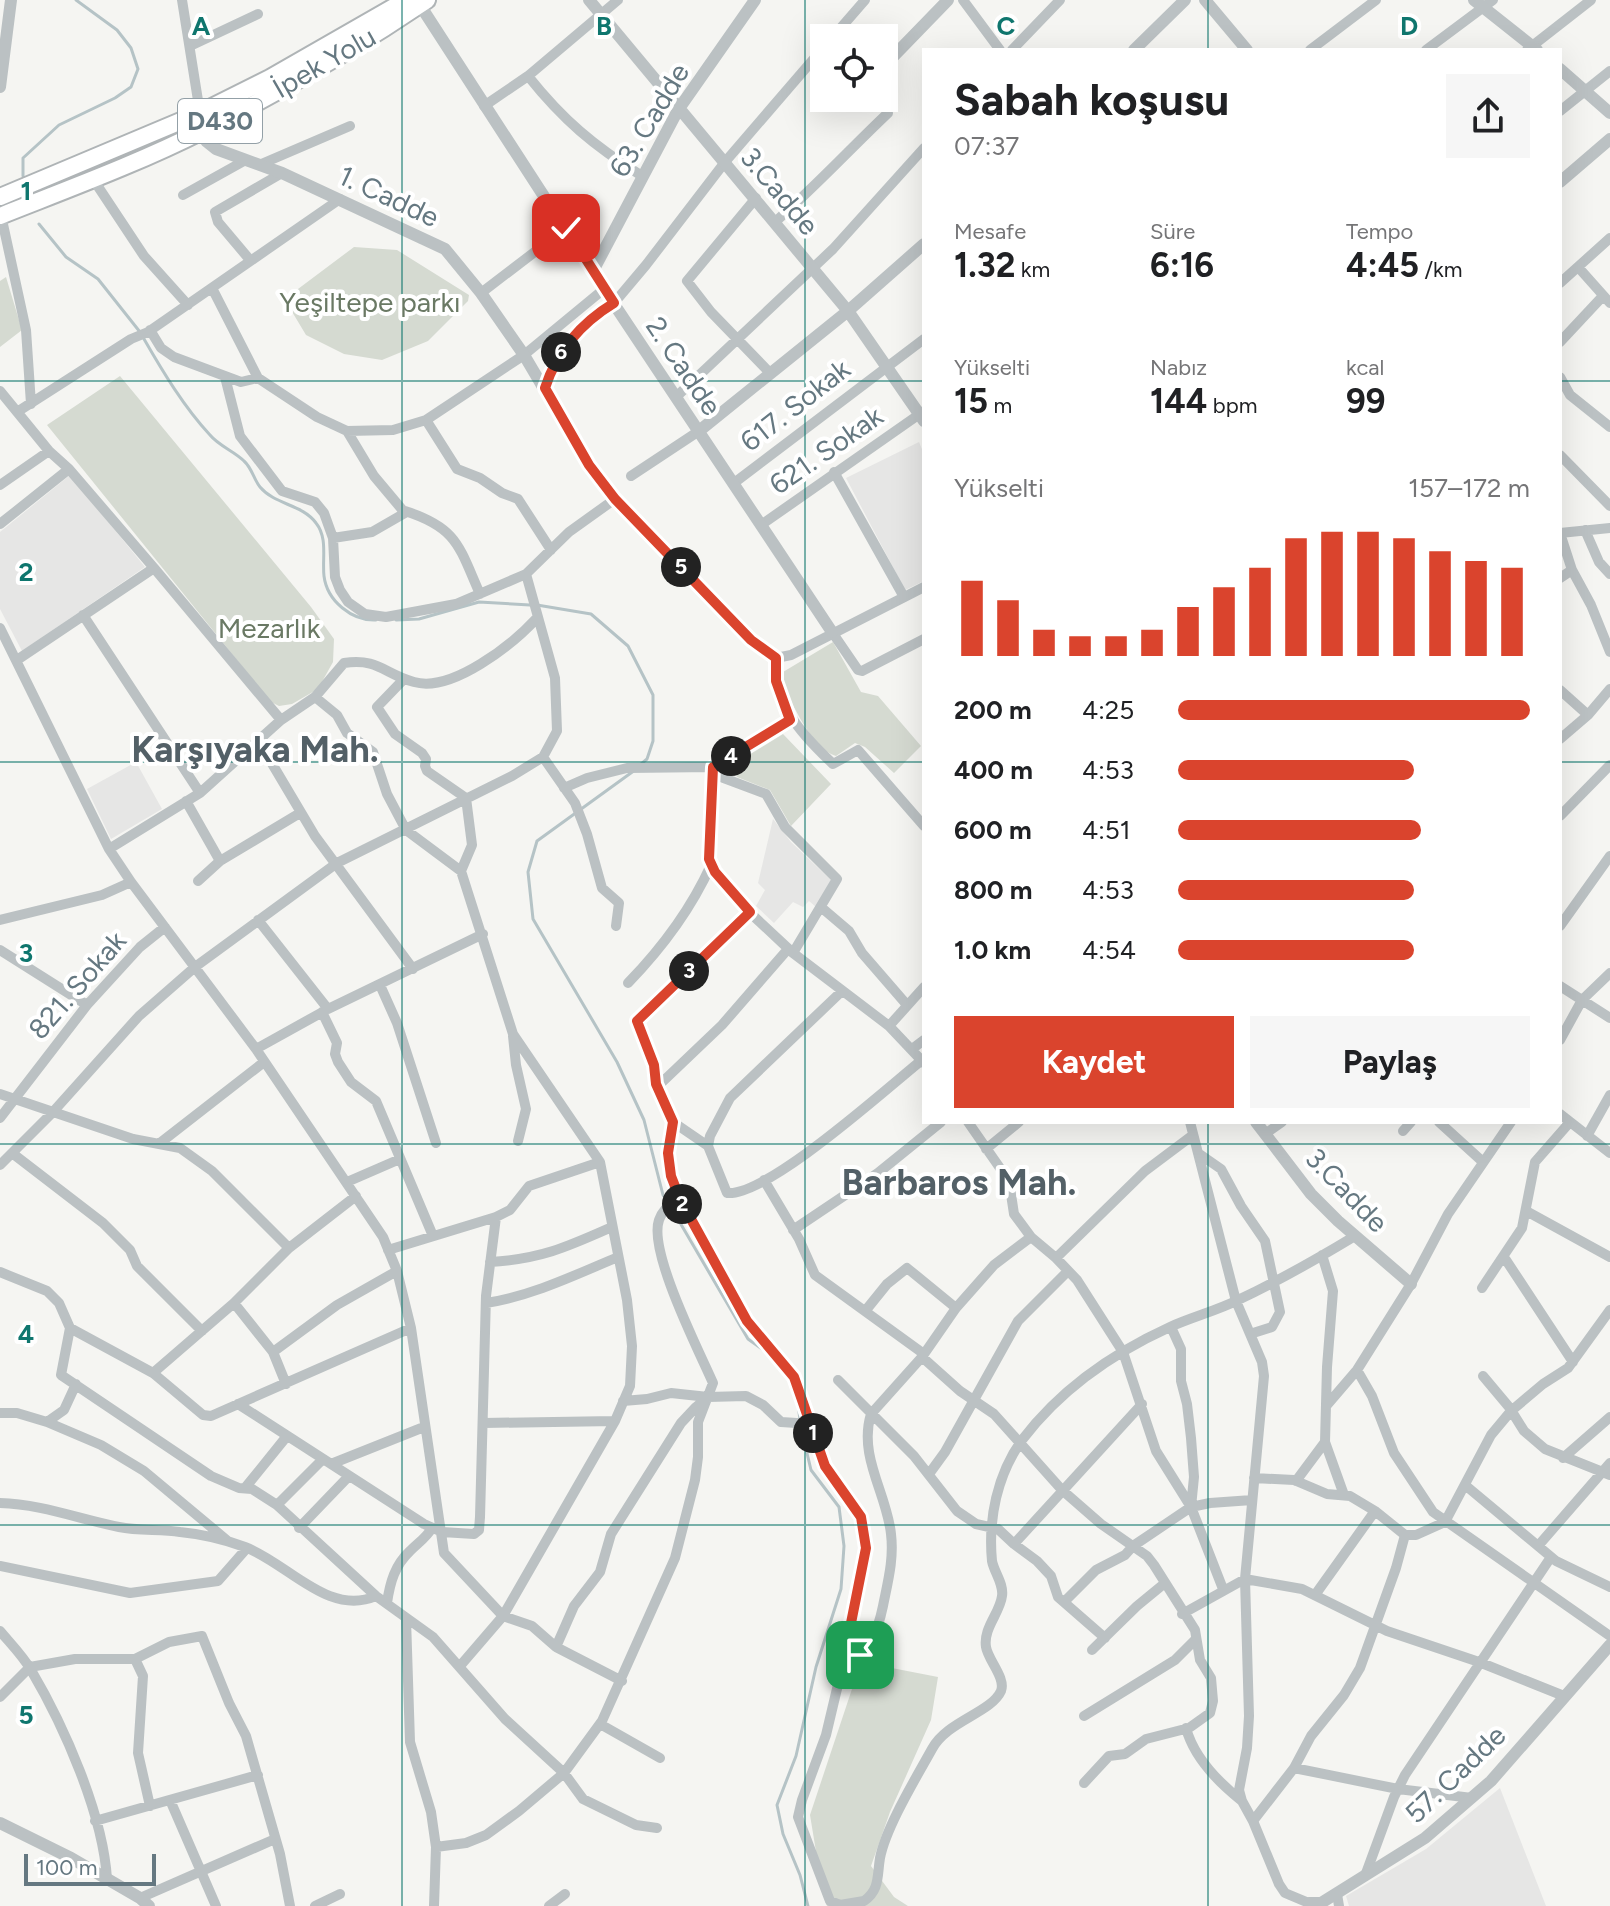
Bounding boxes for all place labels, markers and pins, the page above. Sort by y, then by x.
pin [532,194,600,262]
pin: 6 [541,332,581,372]
pin: 5 [661,547,701,587]
pin: 4 [711,736,751,776]
pin: 3 [669,951,709,991]
pin: 2 [662,1184,702,1224]
pin: 1 [793,1413,833,1453]
pin [826,1621,894,1689]

